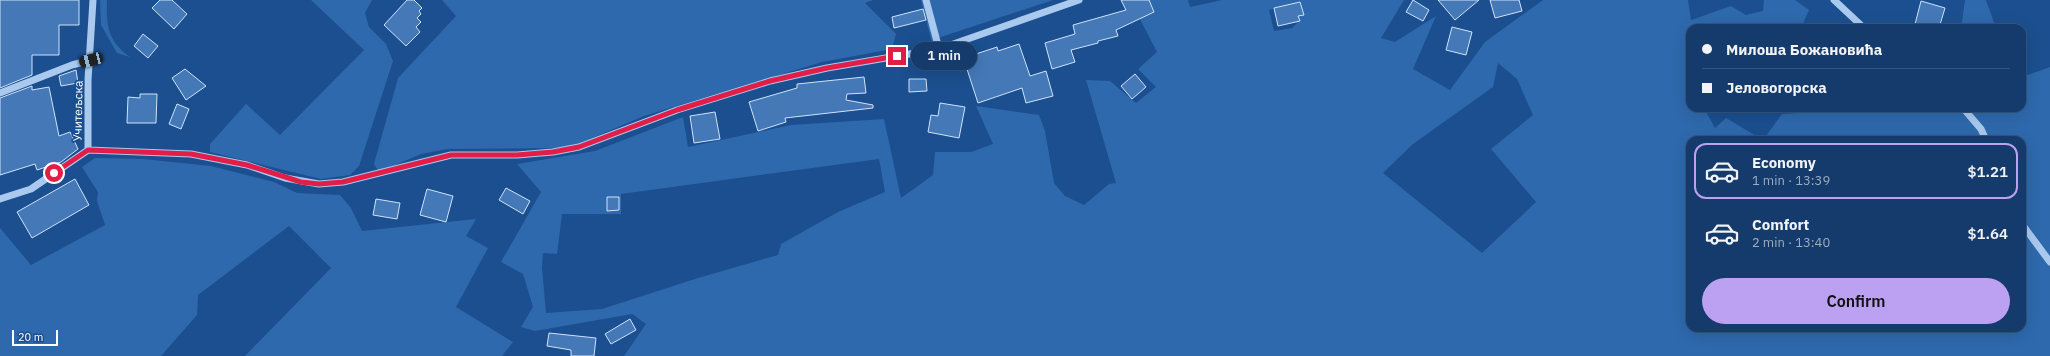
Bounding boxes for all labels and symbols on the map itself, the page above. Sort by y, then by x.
callout: 1 min [911,42,977,70]
route end [888,47,906,65]
car [78,51,104,69]
street label: Учитељска [69,80,86,142]
route start [45,164,63,182]
scale bar [12,328,58,347]

